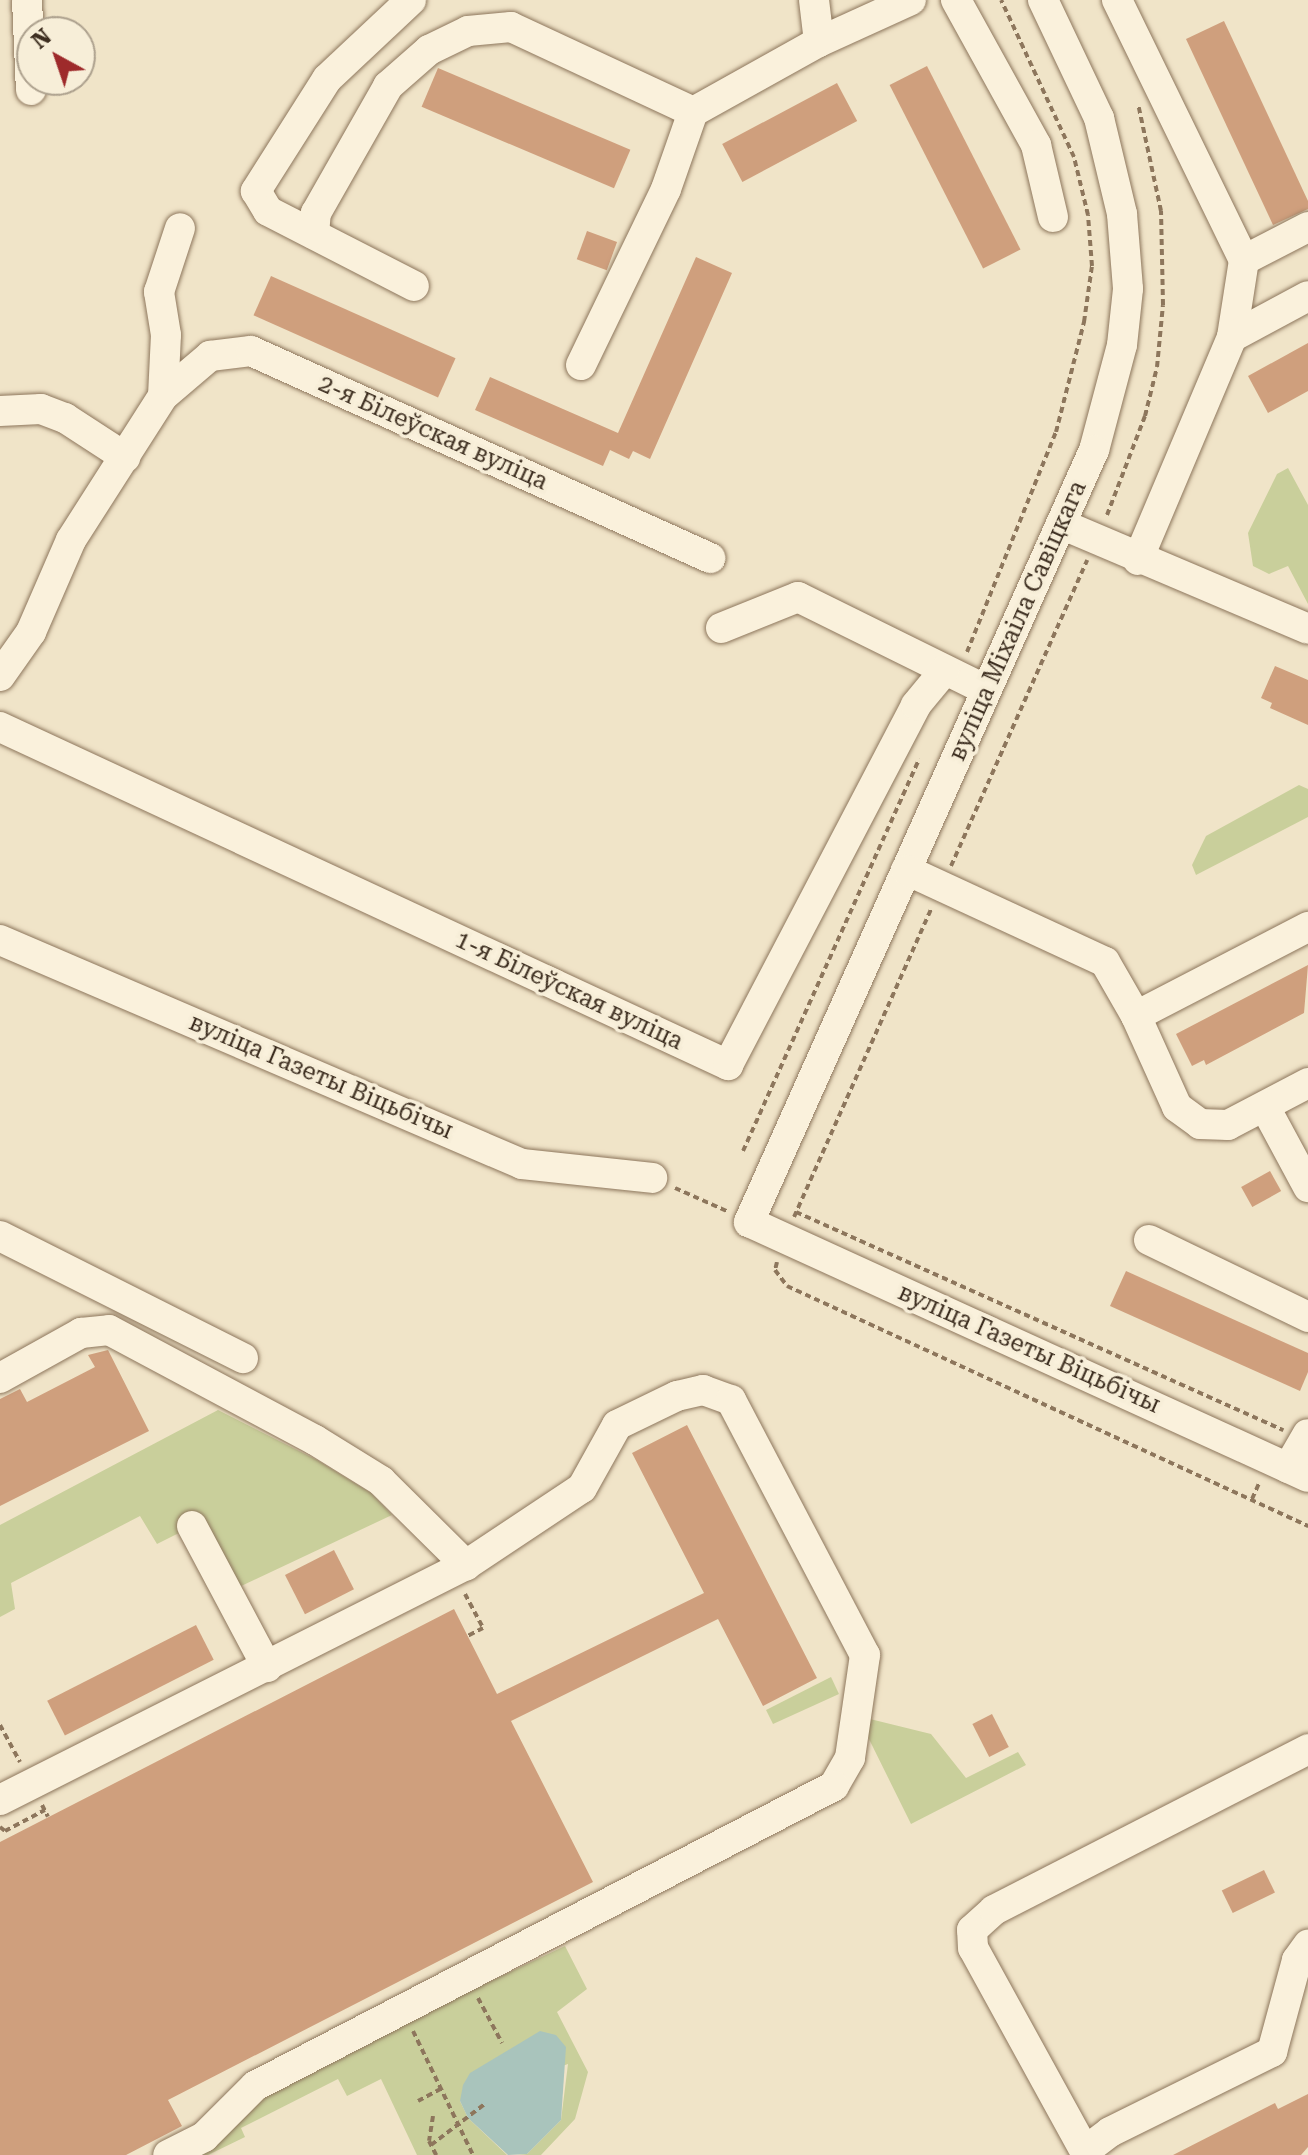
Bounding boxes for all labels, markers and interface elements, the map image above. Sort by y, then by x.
north arrow [16,16,96,96]
text: N [27,24,56,54]
street label: 2-я Білеўская вуліца [314,369,552,497]
street label: вуліца Міхаіла Савіцкага [943,477,1093,765]
street label: 1-я Білеўская вуліца [451,926,687,1056]
street label: вуліца Газеты Віцьбічы [185,1008,457,1146]
street label: вуліца Газеты Віцьбічы [893,1278,1165,1420]

